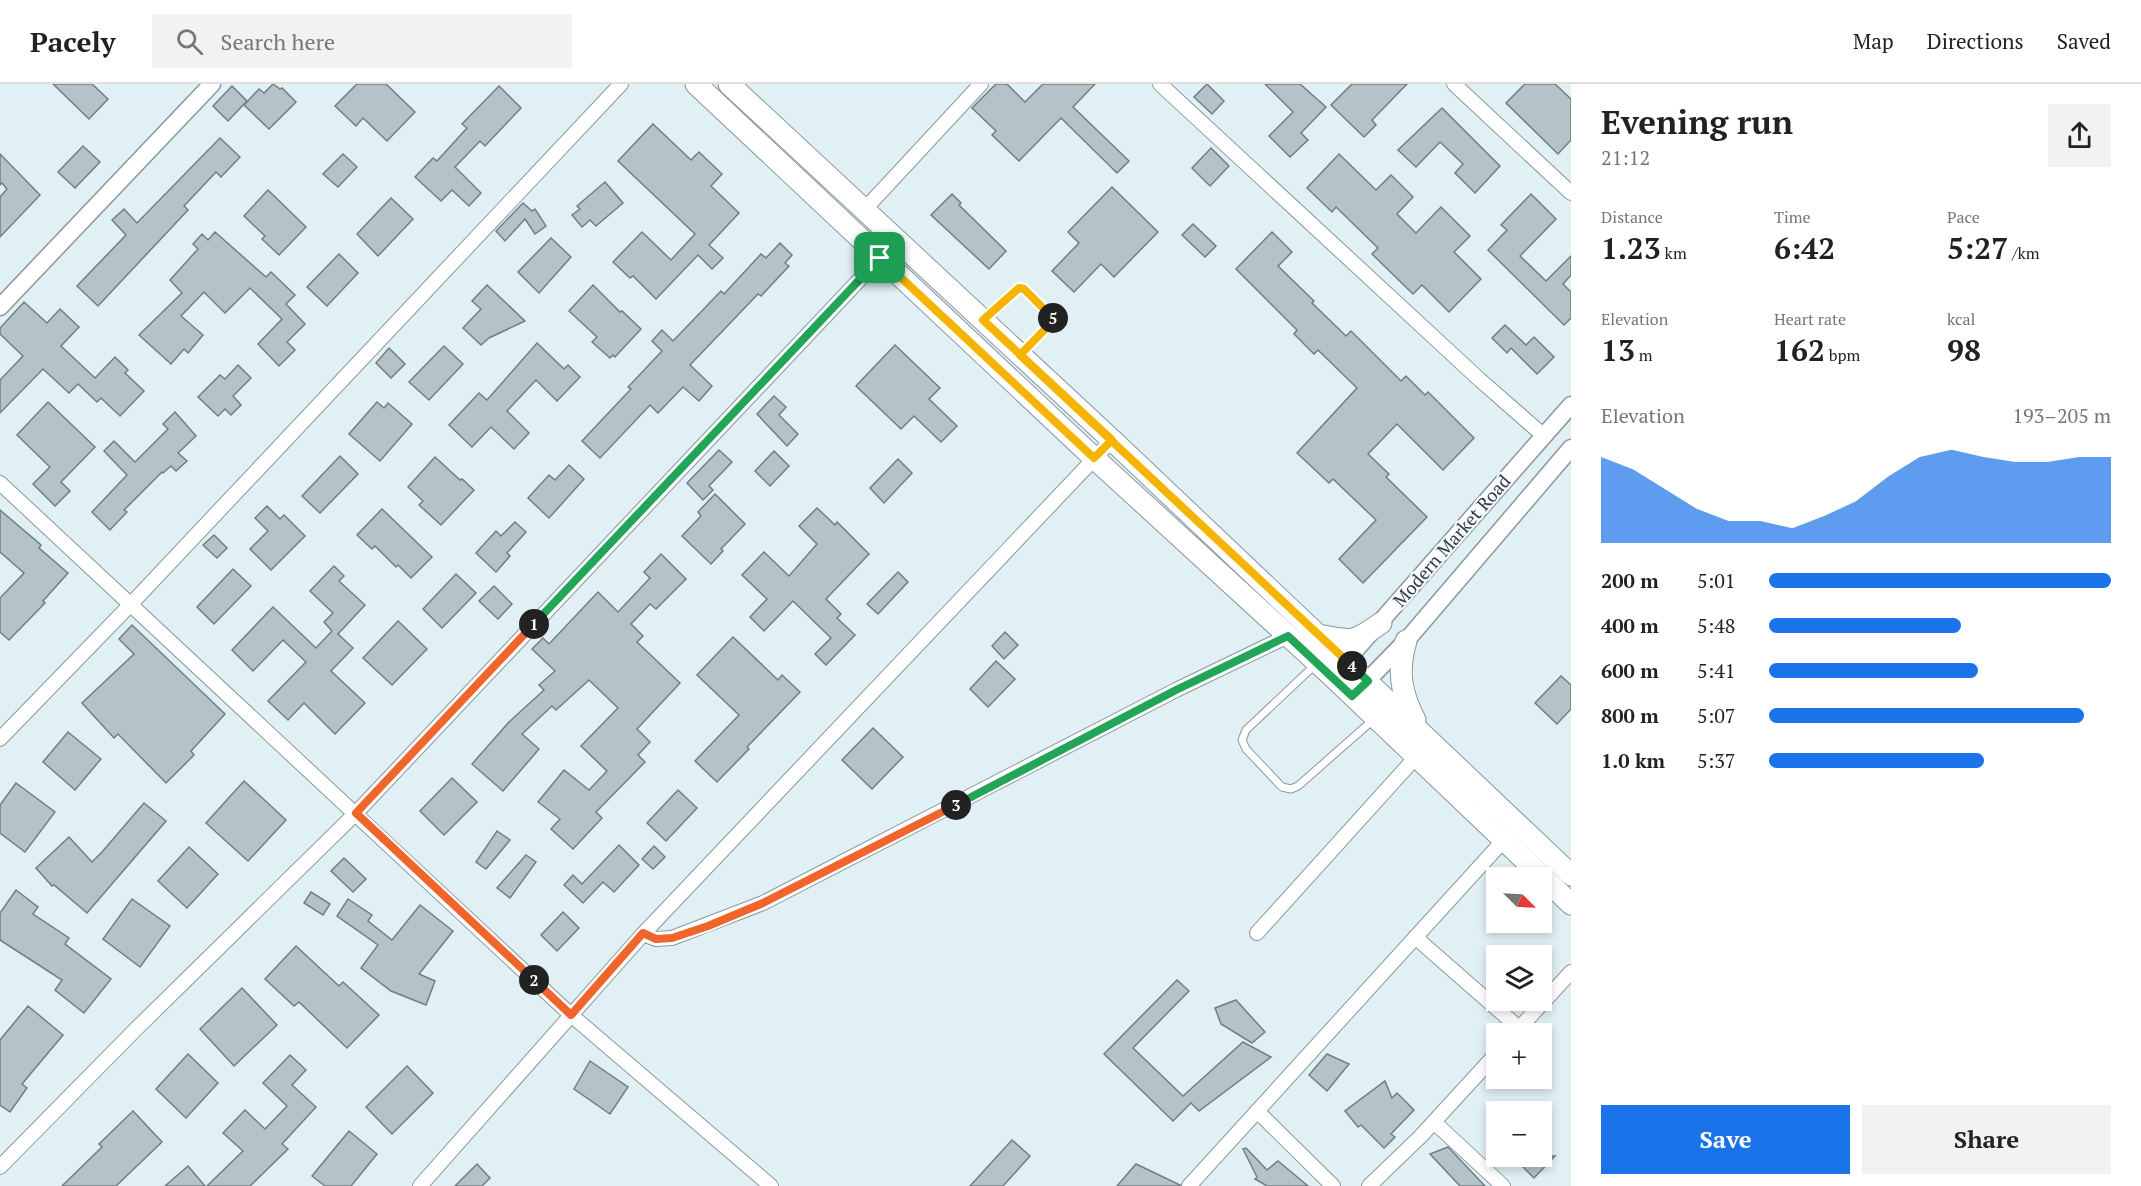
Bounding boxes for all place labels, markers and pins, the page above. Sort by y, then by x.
pin [854,232,905,283]
pin: 5 [1038,303,1068,333]
pin: 1 [519,609,549,639]
pin: 4 [1337,651,1367,681]
pin: 3 [941,790,971,820]
pin: 2 [519,965,549,995]

